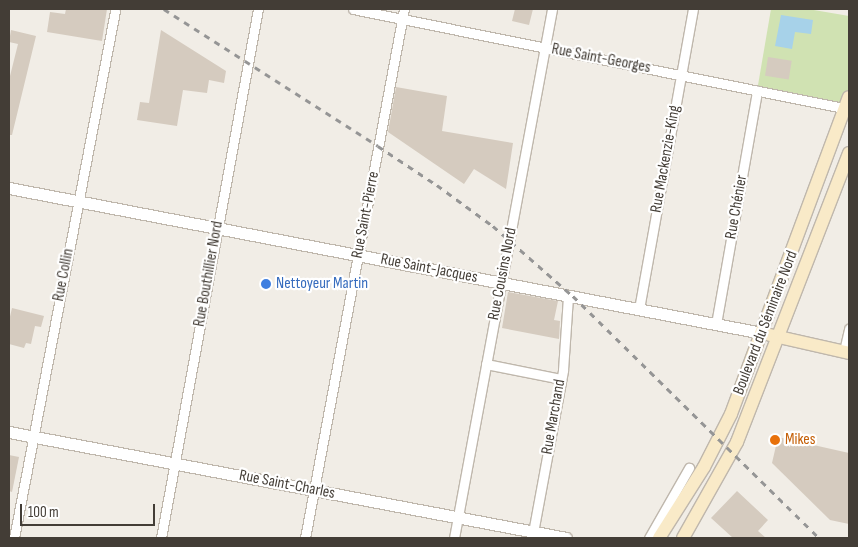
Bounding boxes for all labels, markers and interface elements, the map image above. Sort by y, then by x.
street label: Rue Saint-Georges [550,40,652,78]
street label: Rue Mackenzie-King [647,104,685,214]
street label: Rue Saint-Pierre [348,170,384,260]
street label: Rue Chénier [722,173,752,241]
street label: Rue Bouthillier Nord [190,220,228,328]
street label: Rue Cousins Nord [485,226,521,322]
street label: Rue Collin [49,247,79,303]
street label: Boulevard du Séminaire Nord [730,248,802,398]
street label: Rue Saint-Jacques [379,250,479,288]
place label: Nettoyeur Martin [276,274,368,294]
marker: Nettoyeur Martin [260,278,272,290]
street label: Rue Marchand [538,378,570,456]
place label: Mikes [785,430,816,450]
marker: Mikes [769,434,781,446]
street label: Rue Saint-Charles [237,466,337,504]
scale bar [22,494,158,526]
text: 100 m [28,503,59,522]

